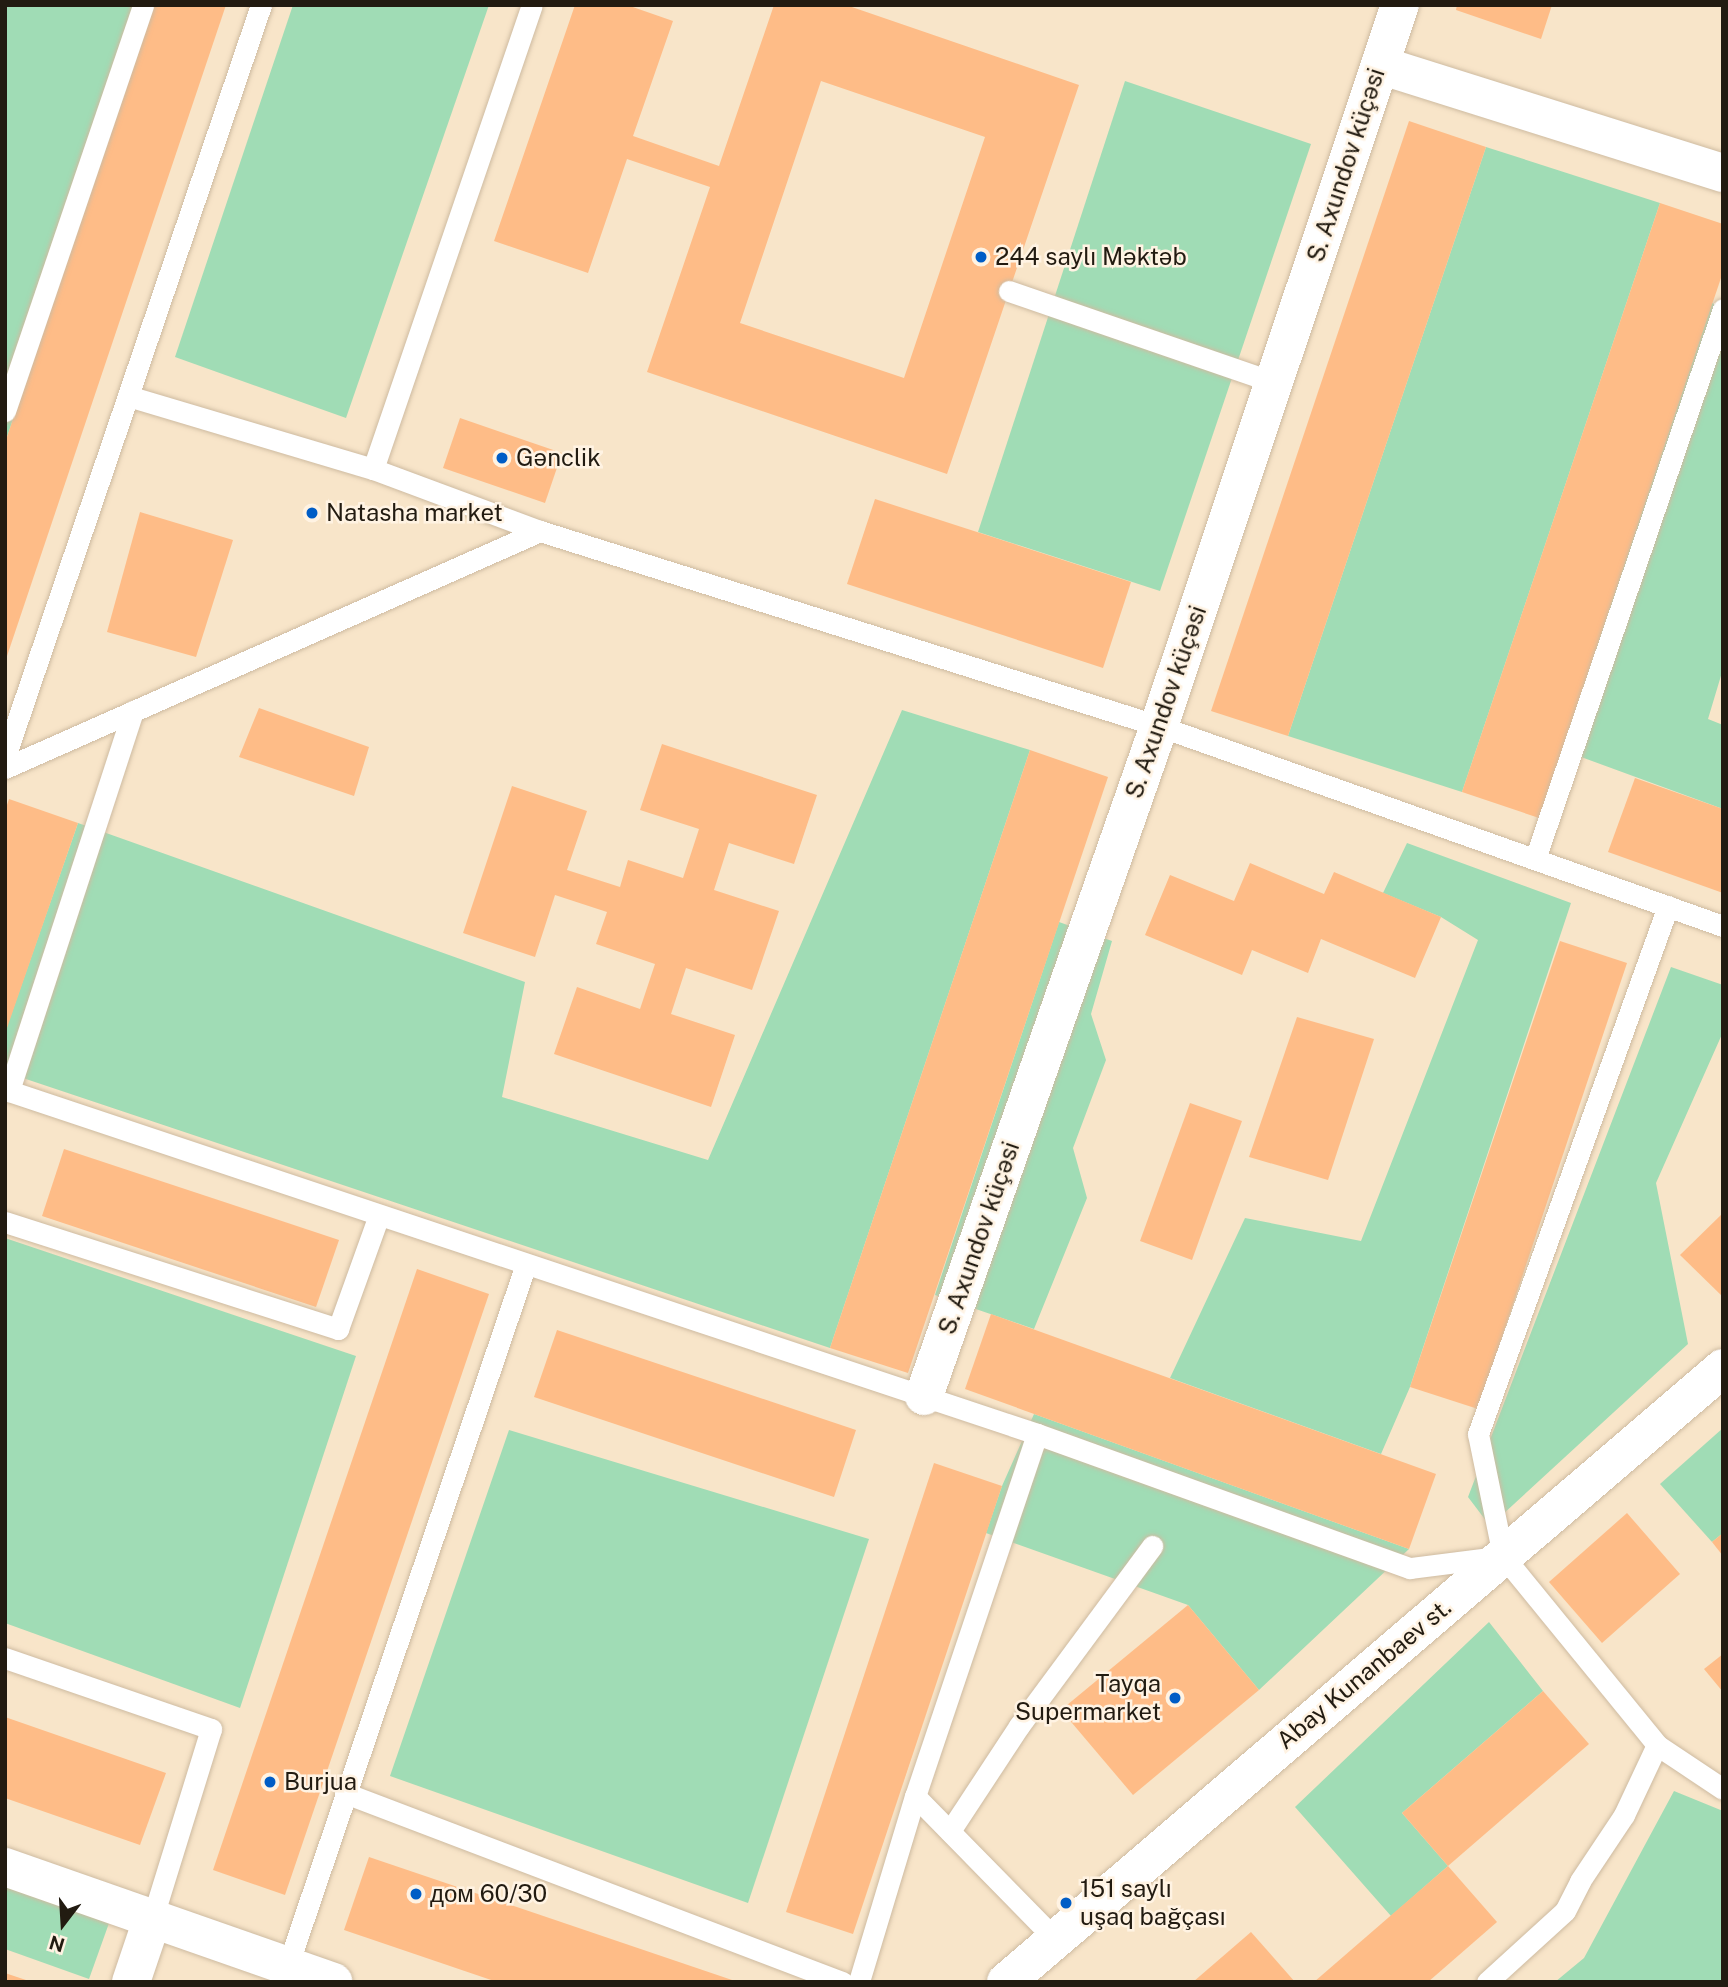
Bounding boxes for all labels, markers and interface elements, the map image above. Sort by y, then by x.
street label: S. Axundov küçəsi [1301,64,1391,266]
place label: 244 saylı Məktəb [995,243,1187,271]
marker: 244 saylı Məktəb [973,249,989,265]
place label: Gənclik [516,444,601,472]
marker: Gənclik [494,450,510,466]
place label: Natasha market [326,499,503,527]
marker: Natasha market [304,505,320,521]
street label: S. Axundov küçəsi [1119,602,1213,802]
street label: S. Axundov küçəsi [932,1138,1026,1338]
street label: Abay Kunanbaev st. [1271,1593,1457,1755]
place label: Tayqa Supermarket [1015,1670,1161,1726]
marker: Tayqa Supermarket [1167,1690,1183,1706]
place label: Burjua [284,1768,357,1796]
marker: Burjua [262,1774,278,1790]
place label: 151 saylı uşaq bağçası [1080,1875,1225,1931]
place label: дом 60/30 [430,1880,547,1908]
marker: дом 60/30 [408,1886,424,1902]
north arrow [28,1889,98,1959]
marker: 151 saylı uşaq bağçası [1058,1895,1074,1911]
text: N [47,1931,67,1957]

